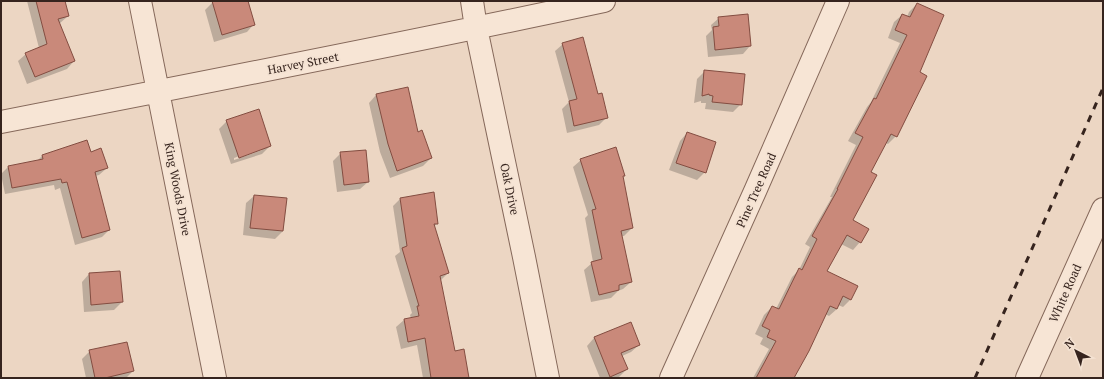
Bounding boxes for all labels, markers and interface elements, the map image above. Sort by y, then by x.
street label: Harvey Street [266,49,340,77]
street label: King Woods Drive [162,141,194,237]
street label: Pine Tree Road [733,150,779,230]
street label: Oak Drive [497,162,523,216]
street label: White Road [1046,261,1085,324]
north arrow [1056,331,1096,371]
text: N [1062,335,1078,352]

